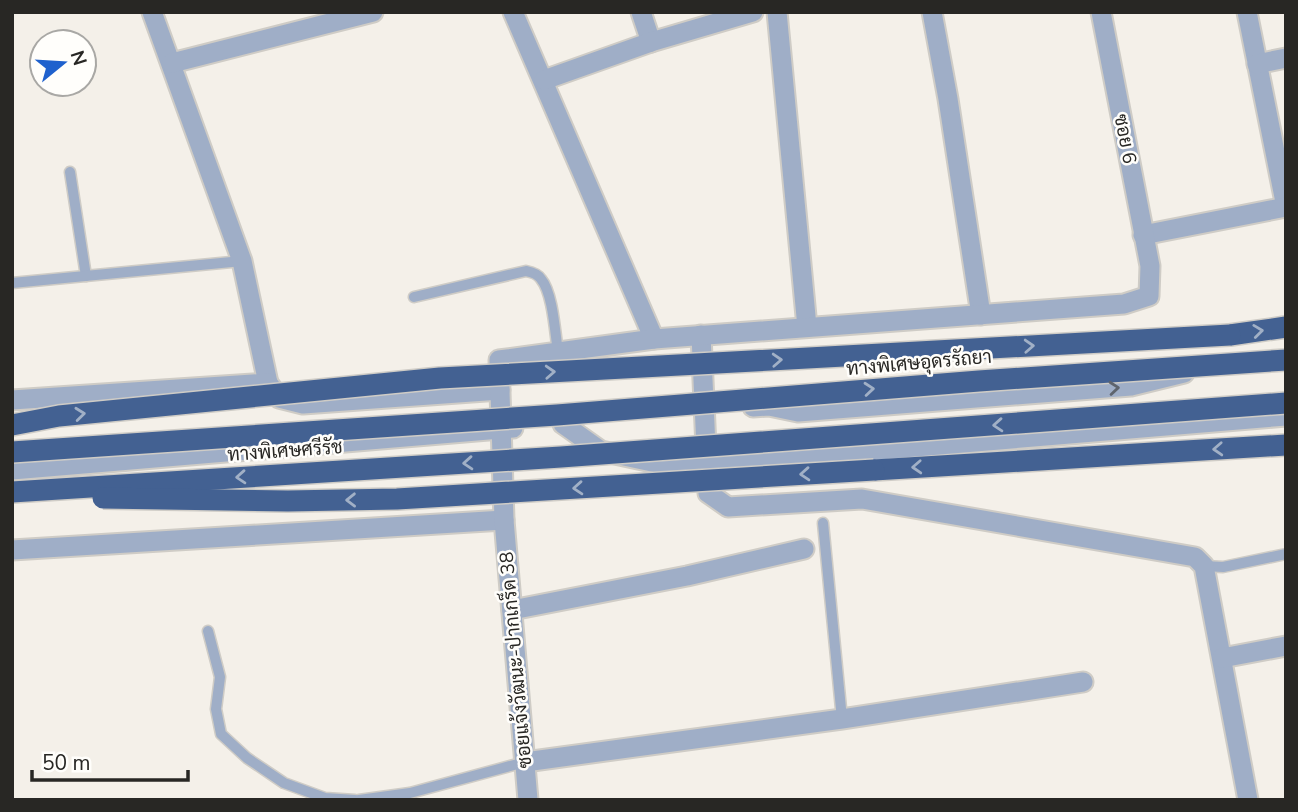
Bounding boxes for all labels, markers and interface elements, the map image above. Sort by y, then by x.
north arrow [28,28,98,98]
text: N [64,47,93,69]
street label: ซอย 6 [1107,112,1143,166]
one-way arrow [1252,324,1264,339]
one-way arrow [1024,338,1035,353]
street label: ทางพิเศษอุดรรัถยา [845,344,993,382]
one-way arrow [772,352,783,367]
one-way arrow [545,365,556,380]
one-way arrow [1109,381,1120,396]
one-way arrow [864,382,875,397]
one-way arrow [74,407,85,422]
one-way arrow [992,417,1003,432]
street label: ทางพิเศษศรีรัช [226,434,344,468]
one-way arrow [1212,441,1223,456]
one-way arrow [463,455,474,470]
one-way arrow [911,459,922,474]
one-way arrow [800,466,811,481]
one-way arrow [235,469,246,484]
one-way arrow [573,481,584,496]
one-way arrow [345,492,356,508]
street label: ซอยแจ้งวัฒนะ-ปากเกร็ด 38 [493,551,538,769]
scale bar [32,738,187,782]
text: 50 m [42,749,91,777]

